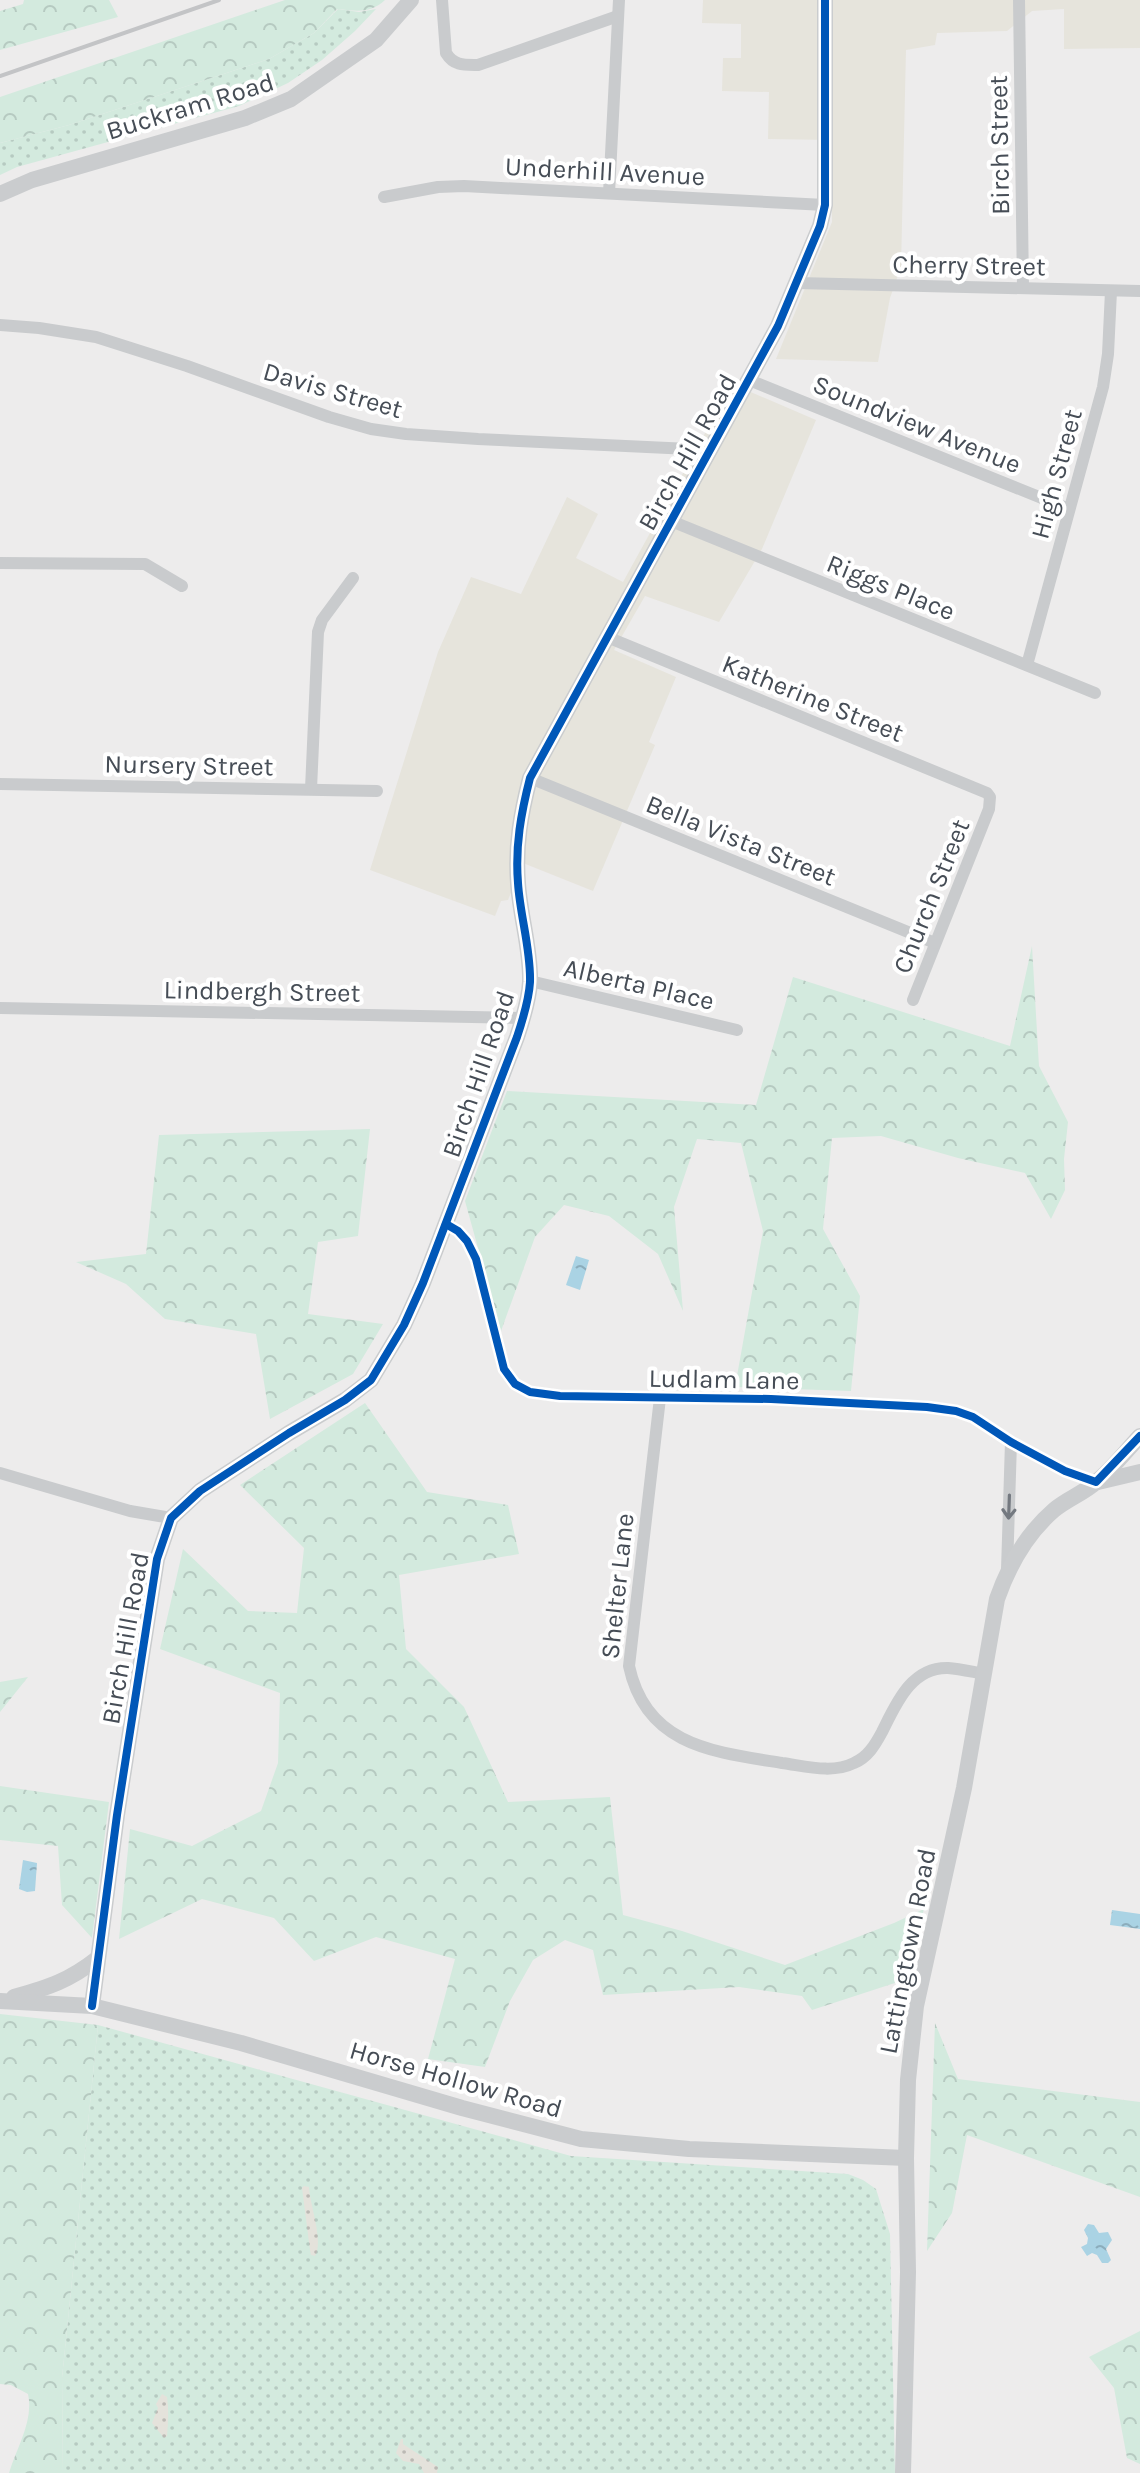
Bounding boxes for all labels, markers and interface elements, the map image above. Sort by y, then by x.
street label: Buckram Road [102,66,278,147]
street label: Birch Street [983,75,1016,215]
street label: Underhill Avenue [504,151,706,192]
street label: Cherry Street [892,249,1046,282]
street label: Davis Street [260,356,406,425]
street label: Birch Hill Road [632,368,743,536]
street label: Soundview Avenue [808,369,1025,480]
street label: High Street [1024,406,1089,542]
street label: Riggs Place [822,548,959,627]
street label: Katherine Street [718,648,908,749]
street label: Nursery Street [104,749,274,782]
street label: Bella Vista Street [641,788,841,893]
street label: Church Street [886,814,977,978]
street label: Alberta Place [561,952,717,1017]
street label: Lindbergh Street [163,974,361,1009]
street label: Birch Hill Road [435,987,522,1162]
street label: Ludlam Lane [648,1363,800,1396]
one-way arrow [1001,1493,1016,1520]
street label: Shelter Lane [594,1512,641,1660]
street label: Birch Hill Road [95,1550,156,1727]
street label: Lattingtown Road [872,1846,943,2056]
street label: Horse Hollow Road [346,2034,566,2125]

